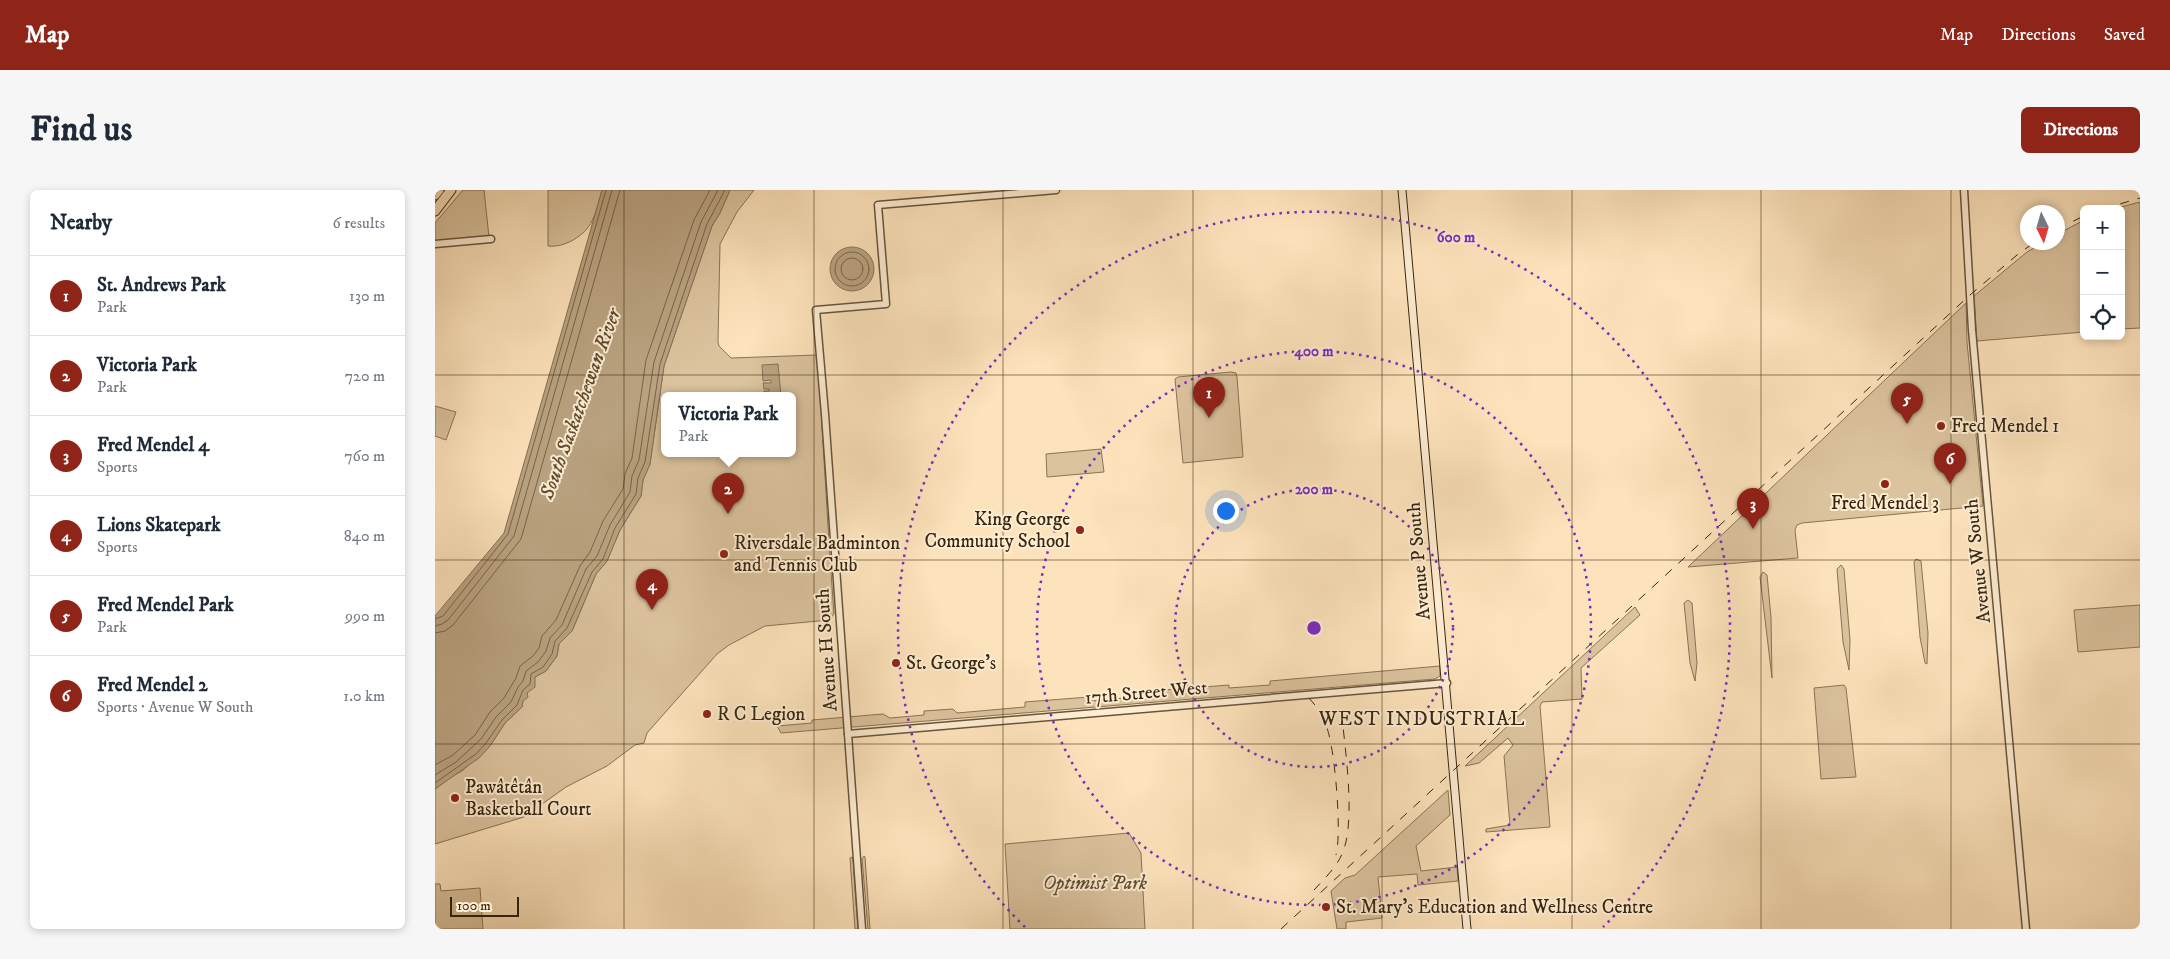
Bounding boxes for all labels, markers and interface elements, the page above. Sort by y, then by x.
text: Map [25,20,69,50]
text: Map [1940,24,1973,46]
text: Directions [2001,24,2076,46]
text: Saved [2104,24,2145,46]
button: Directions [2021,107,2140,153]
text: Find us [30,108,132,152]
north arrow [2020,205,2065,250]
map controls [2080,205,2125,340]
button: + [2080,205,2125,250]
text: Nearby [50,210,112,236]
text: 6 results [332,213,385,233]
text: 600 m [1437,228,1476,247]
button: − [2080,250,2125,295]
text: St. Andrews Park [97,274,226,297]
text: 1 [63,286,69,306]
text: 130 m [349,286,385,306]
button: locate [2080,295,2125,340]
text: Park [97,297,127,317]
water label: South Saskatchewan River [535,304,628,504]
text: 400 m [1293,342,1334,361]
text: Victoria Park [97,354,197,377]
text: 2 [62,366,70,386]
text: 720 m [345,366,385,386]
text: Park [97,377,127,397]
pin: 1 [1193,377,1225,418]
pin: 5 [1891,383,1923,424]
popup [661,392,796,457]
text: Victoria Park [679,403,778,426]
place label: Fred Mendel 1 [1951,415,2059,438]
marker: Fred Mendel 1 [1935,420,1947,432]
text: Park [679,426,708,446]
text: Fred Mendel 4 [97,434,209,457]
pin: 6 [1934,443,1966,484]
text: 3 [63,446,69,466]
text: 760 m [344,446,385,466]
text: Sports [97,457,138,477]
pin: 2 [712,473,744,514]
marker: Fred Mendel 3 [1879,478,1891,490]
text: 200 m [1295,480,1334,499]
pin: 3 [1737,488,1769,529]
place label: Fred Mendel 3 [1831,492,1939,515]
your location [1213,498,1239,524]
street label: Avenue W South [1960,498,1996,624]
street label: Avenue P South [1402,501,1436,621]
place label: King George Community School [924,508,1070,553]
text: Lions Skatepark [97,514,221,537]
marker: King George Community School [1074,524,1086,536]
text: 4 [61,526,71,546]
text: 840 m [344,526,385,546]
place label: Riversdale Badminton and Tennis Club [734,532,900,577]
text: Sports [97,537,138,557]
marker: Riversdale Badminton and Tennis Club [718,548,730,560]
pin: 4 [636,569,668,610]
street label: Avenue H South [811,588,843,712]
text: Fred Mendel Park [97,594,234,617]
text: 5 [62,606,70,626]
text: 990 m [345,606,385,626]
text: Park [97,617,127,637]
centre of rings [1305,619,1323,637]
place label: St. George's [906,652,996,675]
marker: St. George's [890,657,902,669]
text: Fred Mendel 2 [97,674,208,697]
street label: 17th Street West [1084,676,1208,710]
text: 6 [62,686,70,706]
text: 1.0 km [343,686,385,706]
text: Sports · Avenue W South [97,697,253,717]
place label: R C Legion [717,703,805,726]
district label: WEST INDUSTRIAL [1318,707,1525,732]
marker: R C Legion [701,708,713,720]
place label: Pawâtêtân Basketball Court [465,776,591,821]
marker: Pawâtêtân Basketball Court [449,792,461,804]
park label: Optimist Park [1043,872,1147,896]
scale bar [450,894,519,917]
place label: St. Mary's Education and Wellness Centre [1336,896,1653,919]
text: 100 m [457,897,491,915]
marker: St. Mary's Education and Wellness Centre [1320,901,1332,913]

